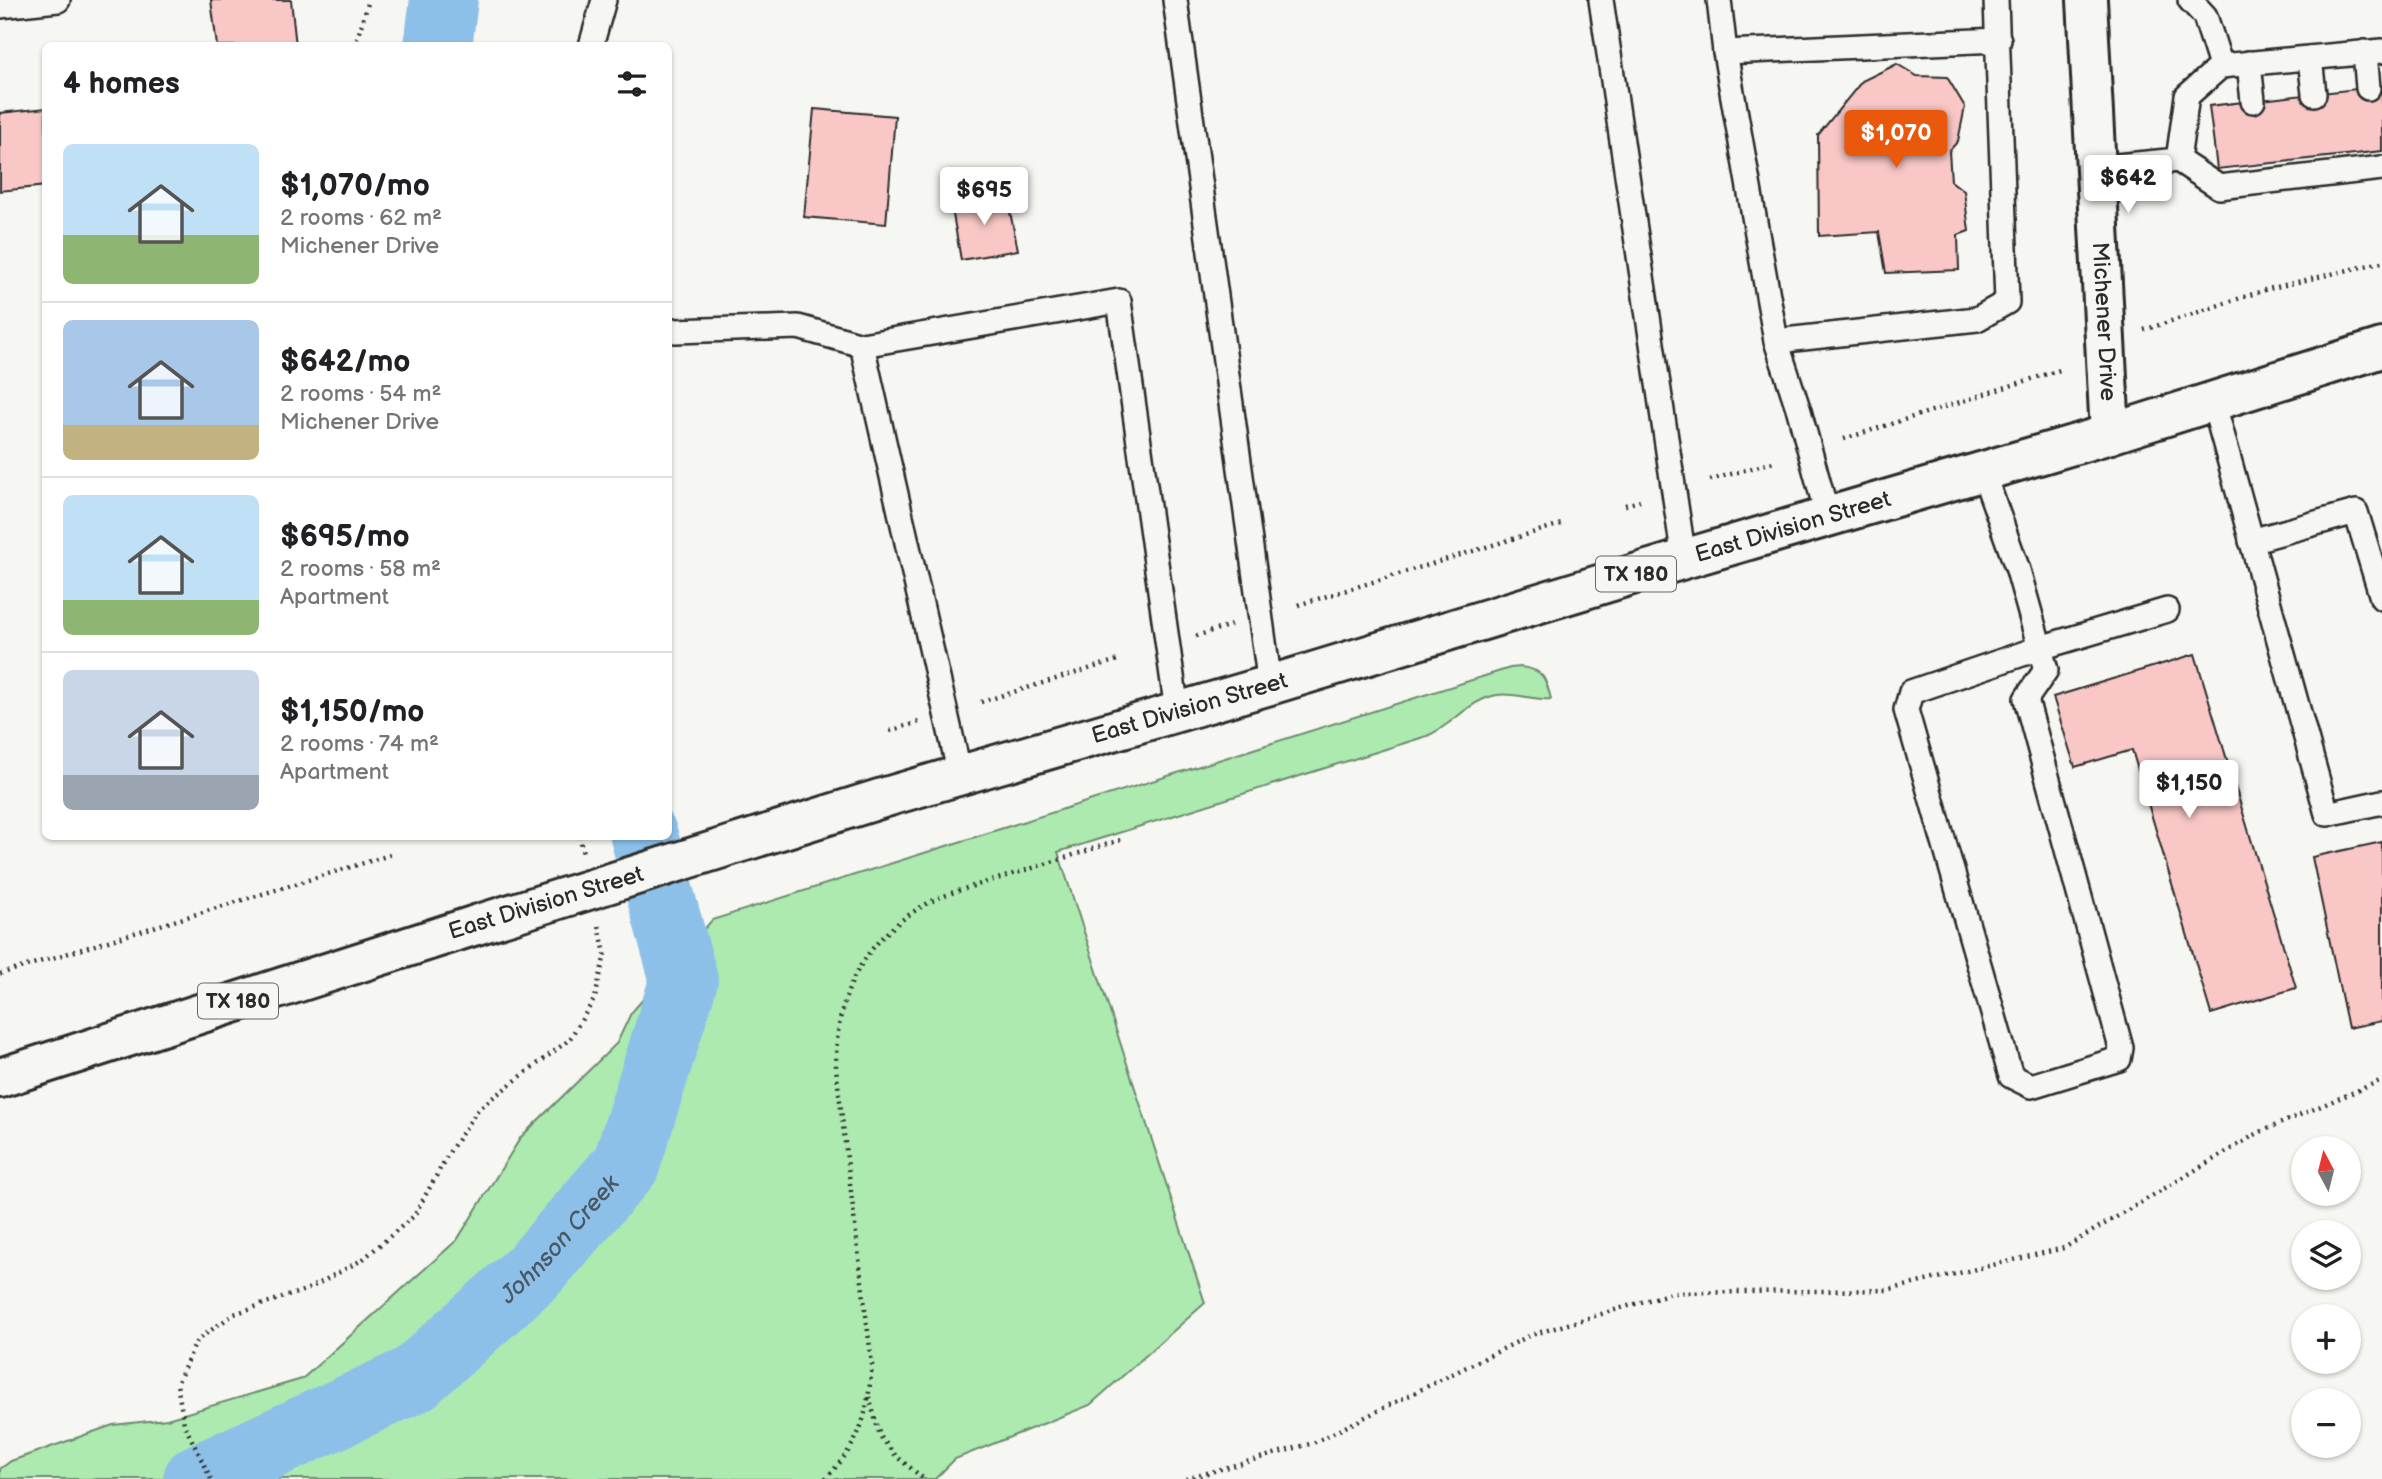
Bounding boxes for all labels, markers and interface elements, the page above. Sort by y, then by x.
icon: filters [613,65,651,103]
text: 4 homes [63,66,180,102]
pin: $1,070 [1839,110,1953,170]
text: $1,070 [1860,119,1932,147]
pin: $642 [2087,156,2169,215]
text: $642 [2100,164,2156,192]
text: $1,070/mo [280,168,430,204]
pin: $695 [943,168,1025,227]
icon: home [119,172,203,256]
text: $695 [956,176,1012,204]
text: 2 rooms · 62 m² [280,204,442,232]
text: Michener Drive [280,232,439,260]
street label: Michener Drive [2086,241,2122,402]
text: $642/mo [280,344,410,380]
icon: home [119,348,203,432]
text: 2 rooms · 54 m² [280,380,442,408]
text: Michener Drive [280,408,439,436]
street label: East Division Street [1692,485,1894,569]
text: $695/mo [280,519,410,555]
icon: home [119,523,203,607]
text: 2 rooms · 58 m² [280,555,441,583]
road number: TX 180 [1596,556,1676,592]
text: Apartment [280,583,389,611]
street label: East Division Street [1088,667,1291,750]
text: $1,150/mo [280,694,424,730]
icon: home [119,698,203,782]
text: 2 rooms · 74 m² [280,730,439,758]
text: Apartment [280,758,389,786]
pin: $1,150 [2132,760,2246,820]
text: $1,150 [2155,769,2223,797]
street label: East Division Street [445,860,647,946]
road number: TX 180 [198,984,278,1018]
north arrow [2291,1136,2361,1206]
map controls [2291,1136,2361,1458]
water label: Johnson Creek [493,1168,626,1310]
button: layers [2291,1220,2361,1290]
button: + [2291,1304,2361,1374]
button: − [2291,1388,2361,1458]

